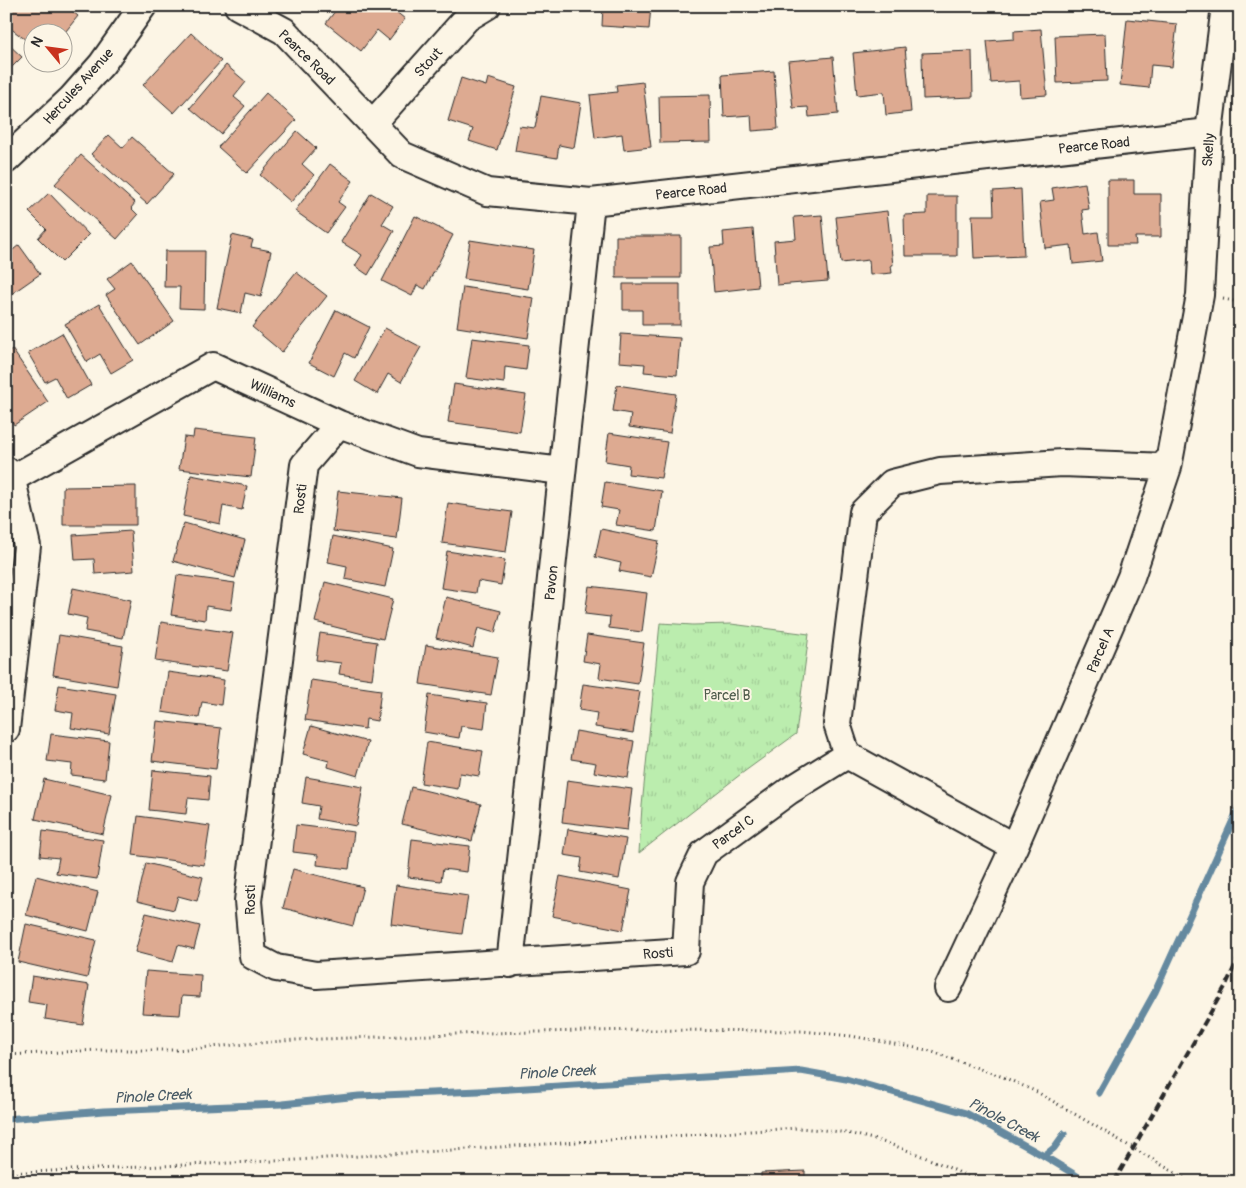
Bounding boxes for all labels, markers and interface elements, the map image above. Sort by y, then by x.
north arrow [22,22,72,72]
street label: Pearce Road [275,26,339,89]
text: N [27,34,47,50]
street label: Stout [411,44,446,81]
street label: Hercules Avenue [40,45,117,128]
street label: Pearce Road [1057,133,1131,158]
street label: Skelly [1199,133,1218,167]
street label: Pearce Road [654,179,728,204]
street label: Williams [247,375,299,412]
street label: Rosti [290,483,311,515]
street label: Pavon [541,565,562,601]
street label: Parcel A [1083,625,1118,676]
park label: Parcel B [704,687,751,704]
street label: Parcel C [709,811,758,853]
street label: Rosti [242,884,259,915]
street label: Rosti [642,944,674,963]
water label: Pinole Creek [518,1061,598,1084]
water label: Pinole Creek [114,1085,194,1108]
water label: Pinole Creek [965,1094,1044,1148]

